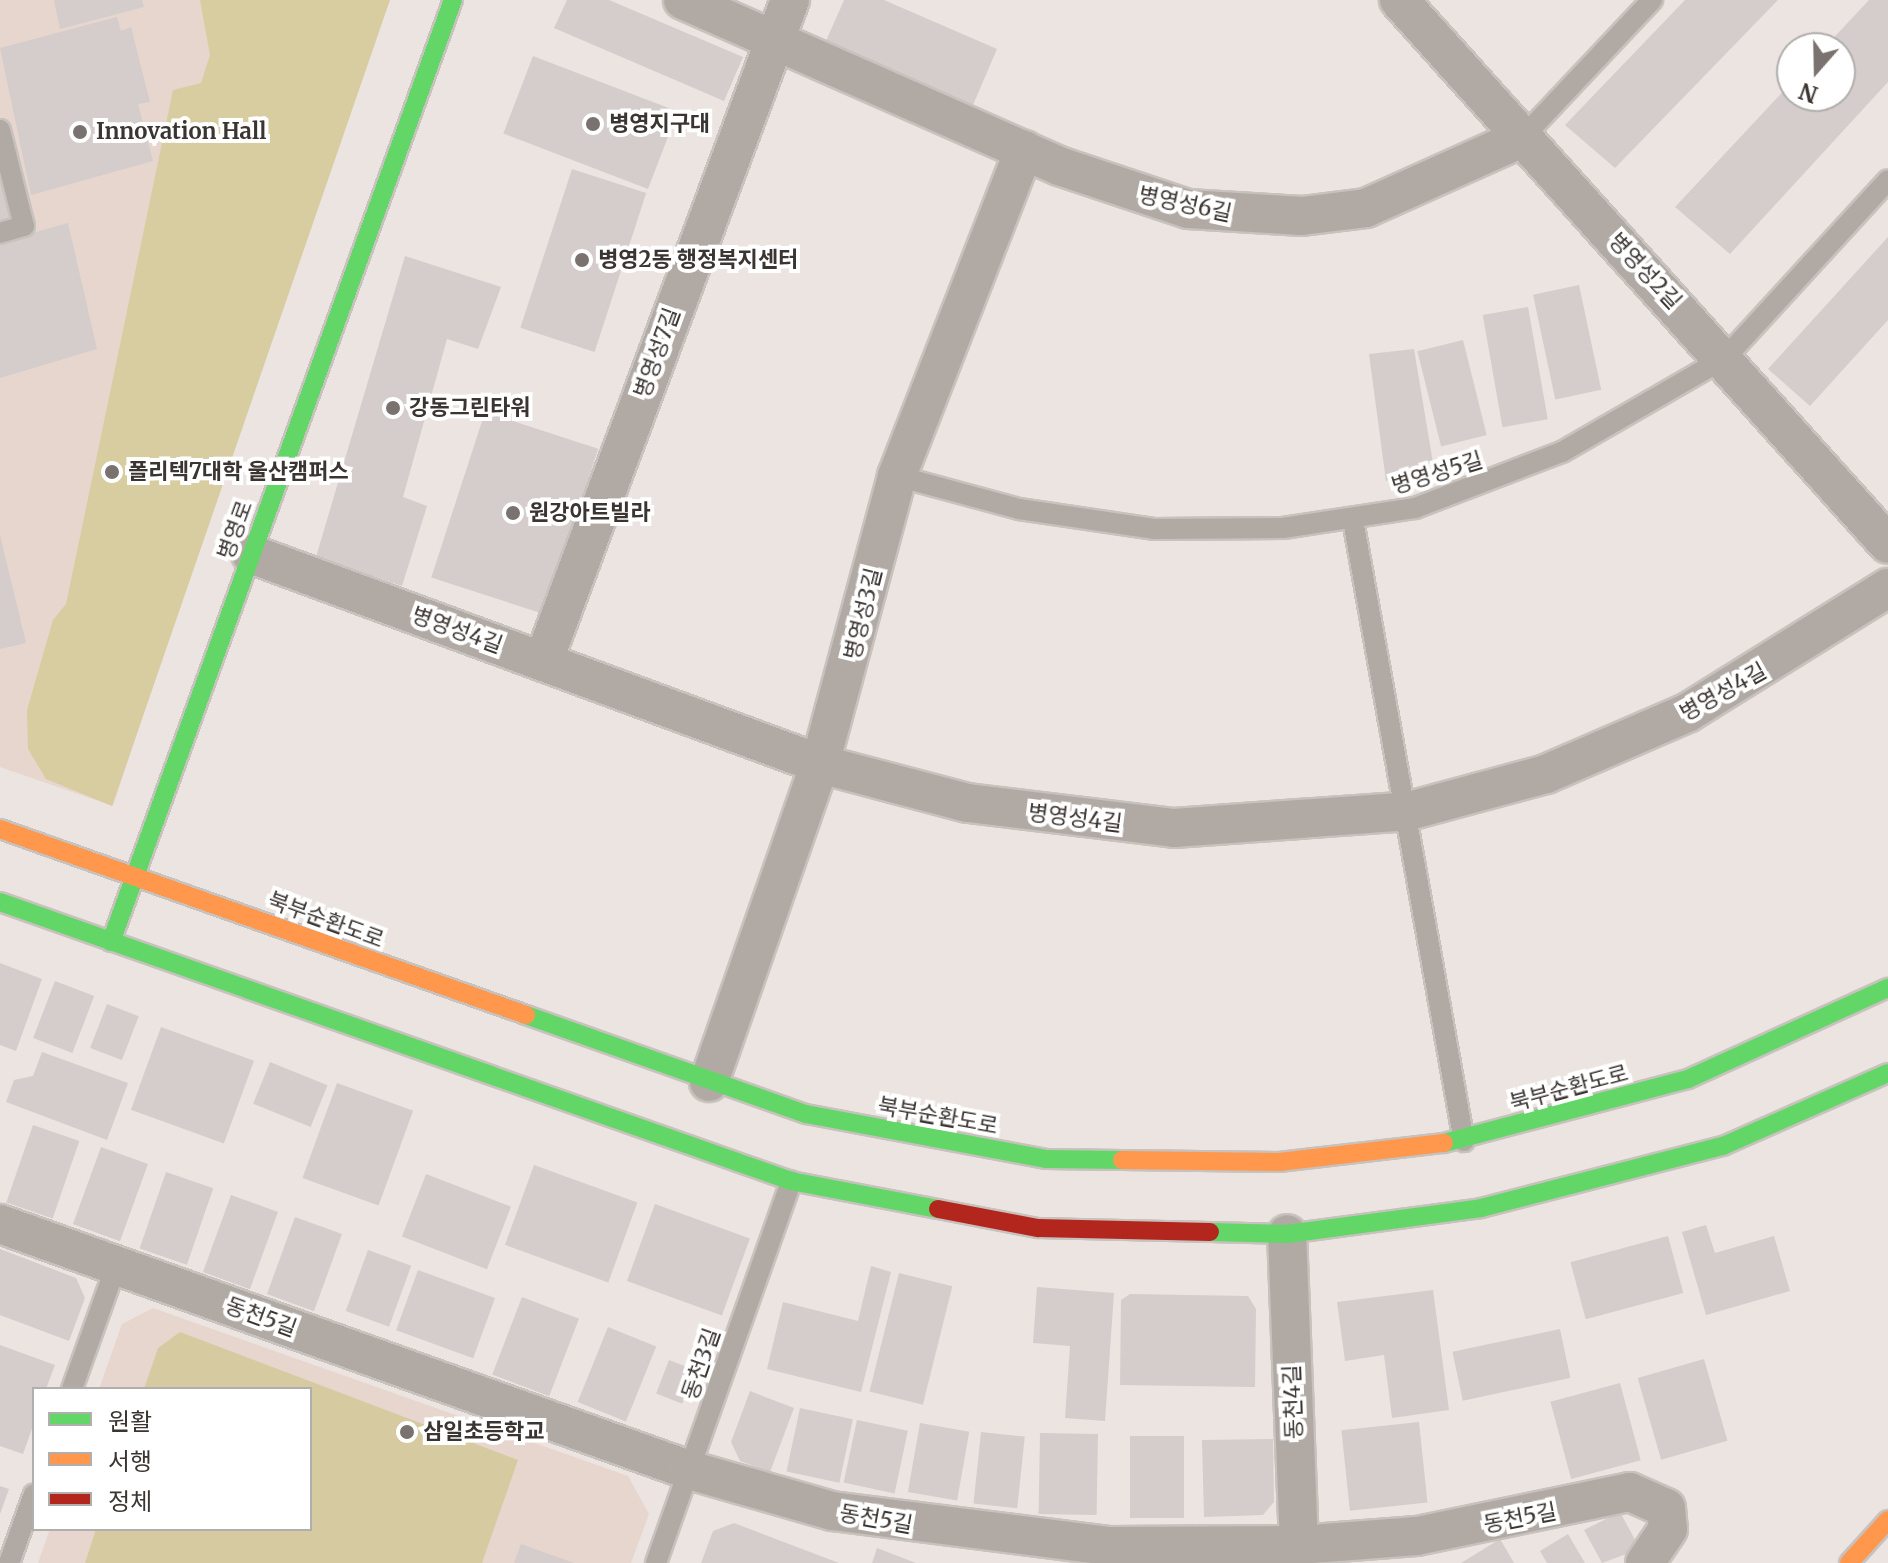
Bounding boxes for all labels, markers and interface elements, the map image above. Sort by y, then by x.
north arrow [1776,32,1856,112]
text: N [1796,77,1821,109]
place label: 병영지구대 [609,111,710,137]
marker: 병영지구대 [584,115,602,133]
place label: Innovation Hall [96,119,266,145]
marker: Innovation Hall [71,123,89,141]
street label: 병영성6길 [1136,181,1234,227]
street label: 병영성2길 [1603,228,1687,314]
place label: 병영2동 행정복지센터 [598,247,798,273]
marker: 병영2동 행정복지센터 [573,251,591,269]
street label: 병영성7길 [629,305,685,401]
place label: 강동그린타워 [409,395,530,421]
marker: 강동그린타워 [384,399,402,417]
street label: 병영성5길 [1388,447,1486,499]
place label: 폴리텍7대학 울산캠퍼스 [128,459,349,485]
marker: 폴리텍7대학 울산캠퍼스 [103,463,121,481]
street label: 병영로 [212,497,258,563]
place label: 원강아트빌라 [529,500,650,526]
marker: 원강아트빌라 [504,504,522,522]
street label: 병영성3길 [839,565,887,663]
street label: 병영성4길 [408,601,506,659]
street label: 병영성4길 [1675,658,1771,726]
street label: 병영성4길 [1026,799,1124,837]
street label: 북부순환도로 [264,887,388,953]
street label: 북부순환도로 [1507,1060,1631,1116]
street label: 북부순환도로 [876,1092,1000,1140]
street label: 동천5길 [222,1292,300,1342]
street label: 동천3길 [677,1325,725,1403]
street label: 동천4길 [1279,1364,1307,1440]
legend [32,1387,312,1531]
text: 원활 [108,1406,152,1437]
place label: 삼일초등학교 [423,1419,544,1445]
marker: 삼일초등학교 [398,1423,416,1441]
text: 서행 [108,1446,152,1477]
text: 정체 [108,1486,152,1517]
street label: 동천5길 [1481,1498,1559,1538]
street label: 동천5길 [837,1500,915,1538]

